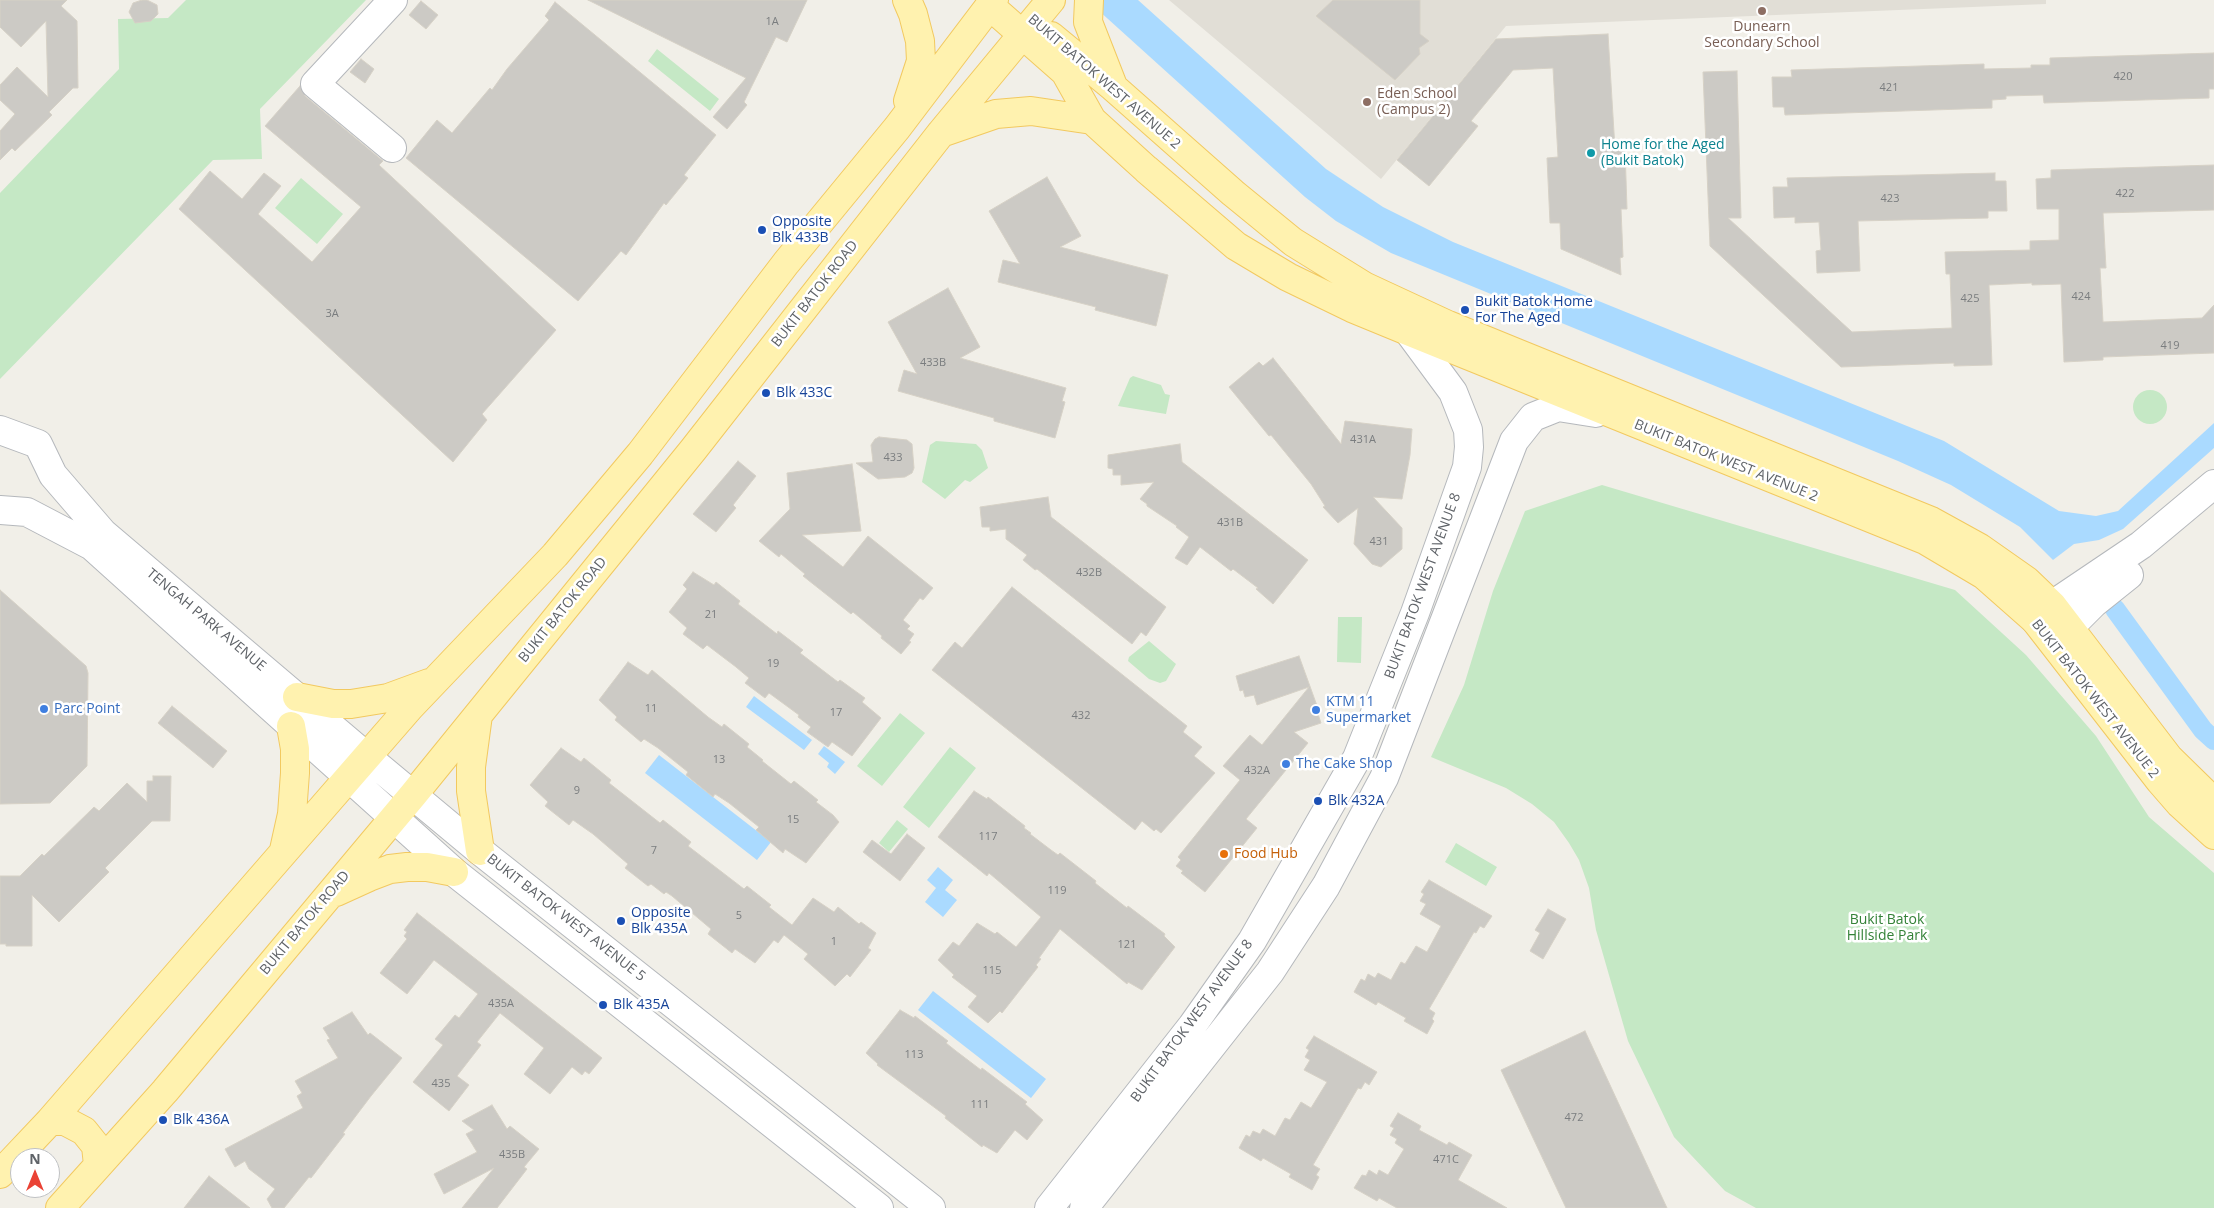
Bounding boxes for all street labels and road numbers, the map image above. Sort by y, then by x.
street label: BUKIT BATOK WEST AVENUE 2 [1024,11,1184,153]
street label: BUKIT BATOK ROAD [768,237,862,351]
street label: BUKIT BATOK WEST AVENUE 2 [1632,416,1820,506]
street label: BUKIT BATOK WEST AVENUE 8 [1381,491,1465,681]
street label: BUKIT BATOK ROAD [515,554,611,666]
street label: TENGAH PARK AVENUE [143,565,269,675]
street label: BUKIT BATOK WEST AVENUE 2 [2028,616,2162,782]
street label: BUKIT BATOK WEST AVENUE 5 [483,851,649,985]
street label: BUKIT BATOK ROAD [257,868,353,978]
street label: BUKIT BATOK WEST AVENUE 8 [1127,937,1257,1105]

